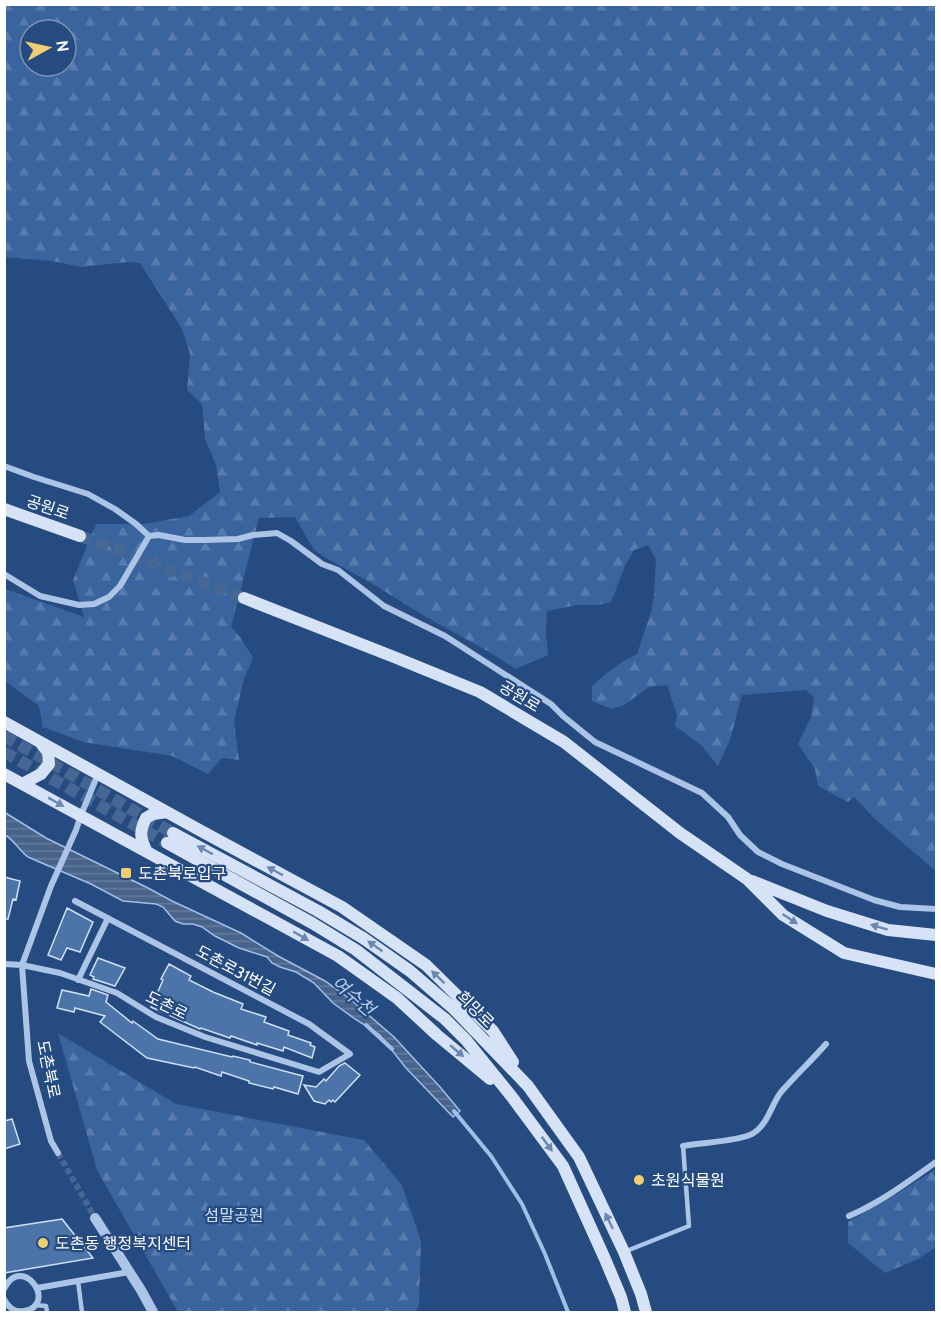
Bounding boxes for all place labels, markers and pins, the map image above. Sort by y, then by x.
place label: 도촌북로입구 [138,864,226,883]
marker: 도촌북로입구 [119,866,133,880]
place label: 초원식물원 [651,1171,725,1190]
marker: 초원식물원 [632,1173,646,1187]
place label: 도촌동 행정복지센터 [55,1234,191,1253]
marker: 도촌동 행정복지센터 [36,1236,50,1250]

